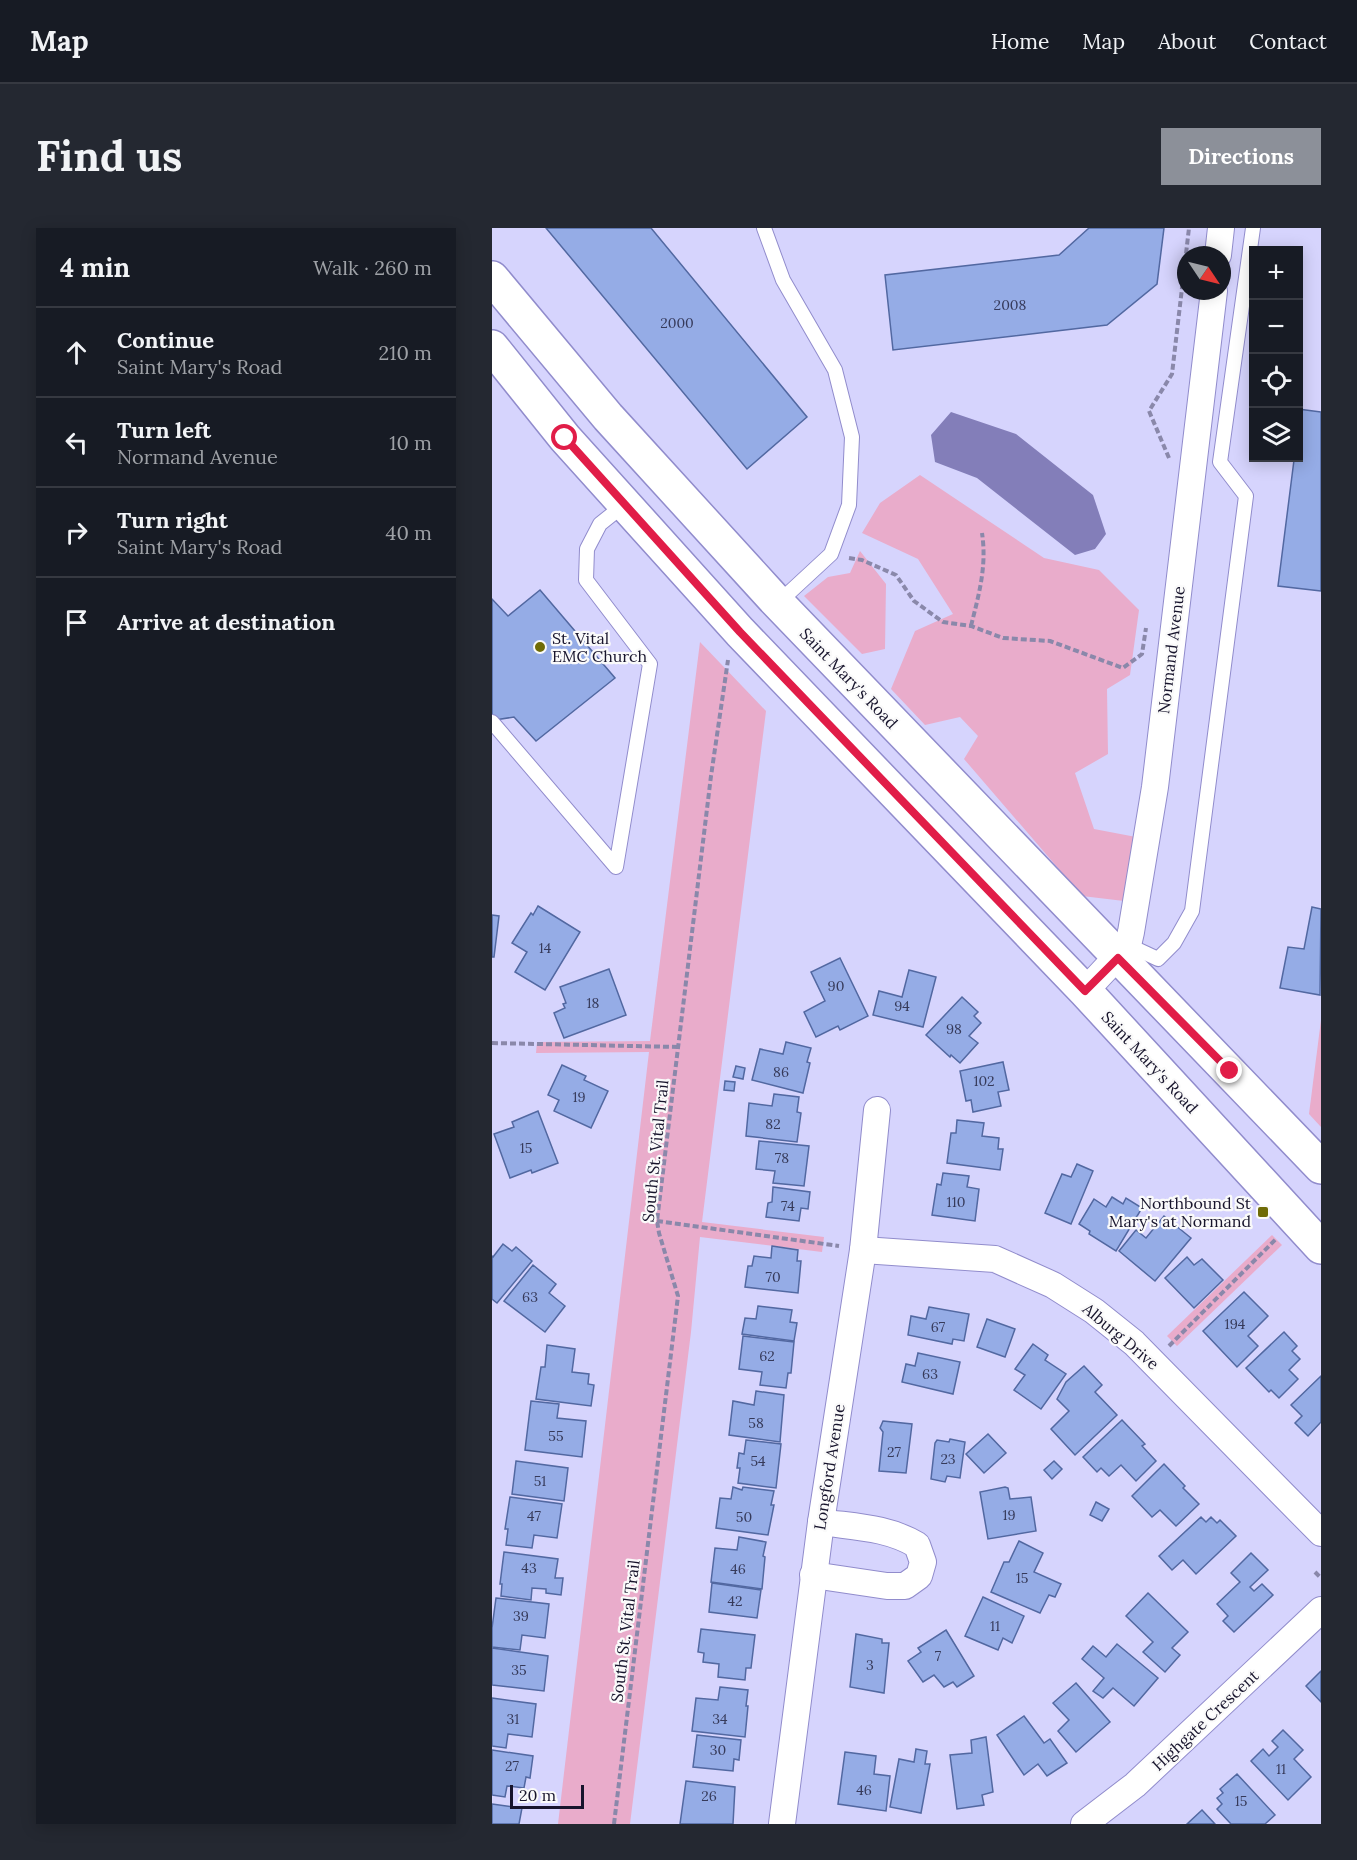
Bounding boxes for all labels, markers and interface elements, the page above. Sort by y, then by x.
text: Map [30,23,89,59]
text: Home [991,28,1049,55]
text: Map [1082,28,1125,55]
text: About [1158,28,1216,55]
text: Contact [1249,28,1327,55]
button: Directions [1161,128,1321,185]
text: Find us [36,129,182,183]
north arrow [1177,246,1231,300]
map controls [1249,246,1303,462]
button: + [1249,246,1303,300]
text: 4 min [60,251,130,284]
text: Walk · 260 m [313,255,432,280]
house number: 2008 [994,296,1027,314]
button: − [1249,300,1303,354]
house number: 2000 [660,314,694,332]
text: Continue [117,326,214,354]
icon: ahead [60,336,93,369]
text: 210 m [378,340,432,365]
text: Saint Mary's Road [117,354,283,379]
button: locate [1249,354,1303,408]
button: layers [1249,408,1303,462]
text: Turn left [117,416,211,444]
route start [551,424,577,450]
icon: left [60,426,93,459]
text: 10 m [389,430,432,455]
text: Normand Avenue [117,444,278,469]
text: Turn right [117,506,228,534]
icon: right [60,516,93,549]
text: 40 m [386,520,432,545]
text: Saint Mary's Road [117,534,283,559]
street label: Normand Avenue [1153,585,1189,715]
icon: arrive [60,606,93,639]
text: Arrive at destination [117,608,335,636]
street label: Saint Mary's Road [796,623,902,733]
place label: St. Vital EMC Church [552,628,648,666]
marker: St. Vital EMC Church [533,640,547,654]
house number: 14 [539,939,552,957]
house number: 90 [828,977,844,995]
house number: 18 [587,994,600,1012]
house number: 94 [894,997,910,1015]
street label: Saint Mary's Road [1098,1007,1203,1118]
house number: 98 [946,1020,962,1038]
route end [1216,1057,1242,1083]
house number: 86 [773,1063,789,1081]
house number: 102 [973,1072,995,1090]
street label: South St. Vital Trail [638,1079,672,1223]
house number: 19 [572,1088,586,1106]
house number: 82 [765,1115,781,1133]
house number: 15 [520,1139,532,1157]
house number: 78 [775,1149,789,1167]
house number: 110 [947,1193,965,1211]
place label: Northbound St Mary's at Normand [1109,1193,1252,1231]
house number: 74 [781,1197,795,1215]
marker: Northbound St Mary's at Normand [1256,1205,1270,1219]
house number: 70 [765,1268,781,1286]
house number: 63 [522,1288,538,1306]
street label: Alburg Drive [1078,1298,1163,1374]
house number: 194 [1225,1315,1246,1333]
house number: 67 [931,1318,946,1336]
house number: 62 [759,1347,775,1365]
house number: 63 [922,1365,938,1383]
street label: Longford Avenue [809,1402,849,1531]
house number: 58 [748,1414,764,1432]
house number: 55 [548,1427,564,1445]
house number: 27 [887,1443,902,1461]
house number: 23 [940,1450,956,1468]
house number: 54 [750,1452,766,1470]
house number: 51 [534,1472,546,1490]
house number: 19 [1002,1506,1016,1524]
house number: 47 [527,1507,542,1525]
house number: 50 [736,1508,752,1526]
house number: 43 [521,1559,537,1577]
street label: South St. Vital Trail [606,1559,644,1703]
house number: 46 [730,1560,746,1578]
house number: 15 [1016,1569,1028,1587]
house number: 42 [727,1592,743,1610]
house number: 39 [513,1607,529,1625]
house number: 11 [990,1617,1000,1635]
house number: 7 [935,1647,942,1665]
house number: 3 [866,1656,874,1674]
house number: 35 [511,1661,527,1679]
street label: Highgate Crescent [1147,1665,1263,1775]
house number: 31 [507,1710,519,1728]
house number: 34 [712,1710,728,1728]
house number: 30 [710,1741,726,1759]
house number: 27 [505,1757,520,1775]
house number: 11 [1276,1760,1286,1778]
house number: 46 [856,1781,872,1799]
scale bar [510,1782,584,1810]
text: 20 m [519,1785,556,1805]
house number: 26 [701,1787,717,1805]
house number: 15 [1235,1792,1247,1810]

